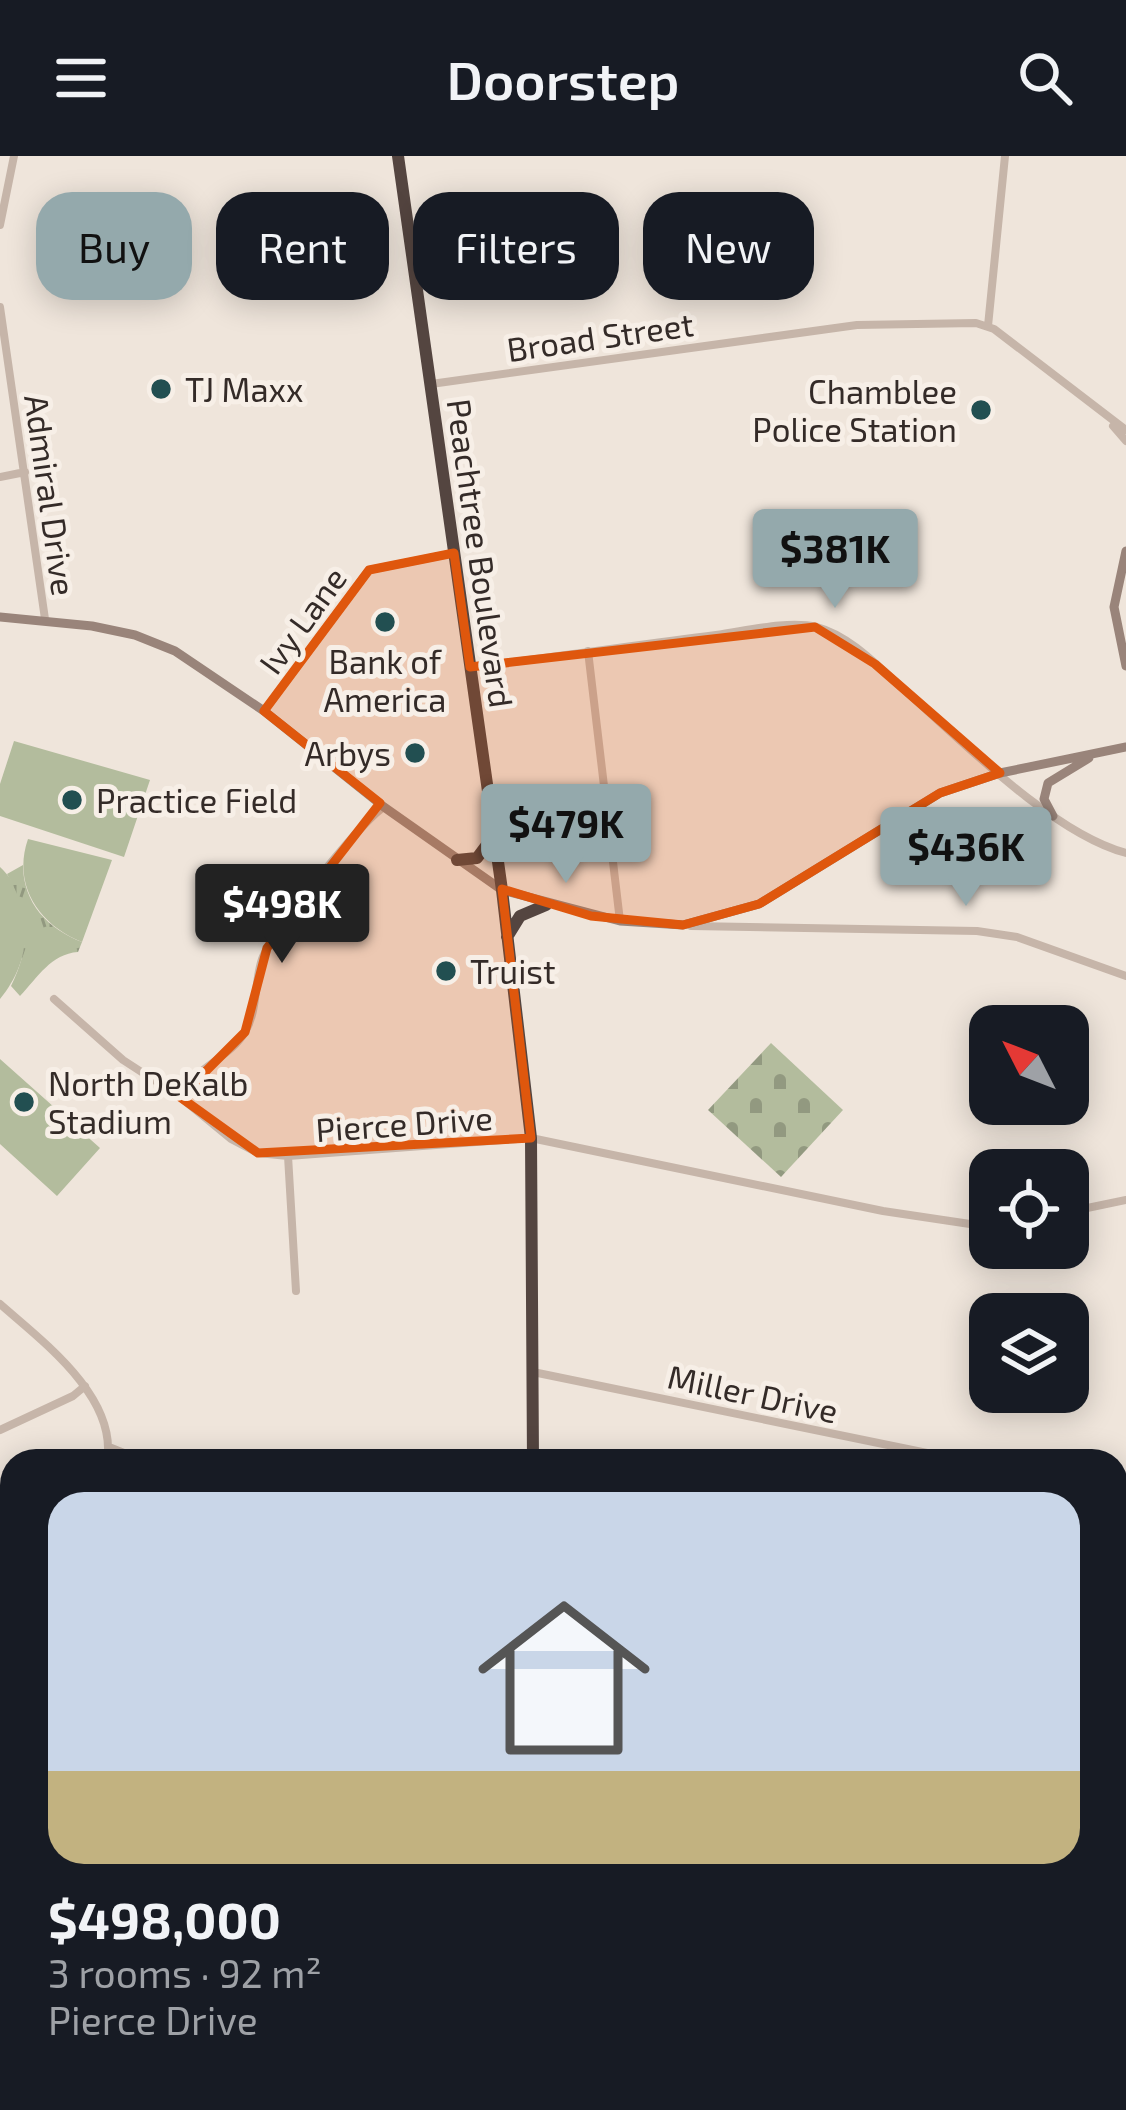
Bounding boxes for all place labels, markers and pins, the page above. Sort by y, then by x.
place label: TJ Maxx [185,369,303,409]
place label: Chamblee Police Station [752,371,957,449]
marker: TJ Maxx [148,376,174,402]
marker: Chamblee Police Station [968,397,994,423]
pin: $381K [751,509,919,611]
marker: Bank of America [372,609,398,635]
place label: Bank of America [324,641,446,719]
place label: Arbys [304,733,391,773]
marker: Arbys [402,740,428,766]
place label: Practice Field [96,780,297,820]
pin: $479K [482,784,650,886]
marker: Practice Field [59,787,85,813]
pin: $436K [882,807,1050,909]
pin: $498K [198,864,366,966]
place label: Truist [470,951,556,991]
marker: Truist [433,958,459,984]
place label: North DeKalb Stadium [48,1063,248,1141]
marker: North DeKalb Stadium [11,1089,37,1115]

